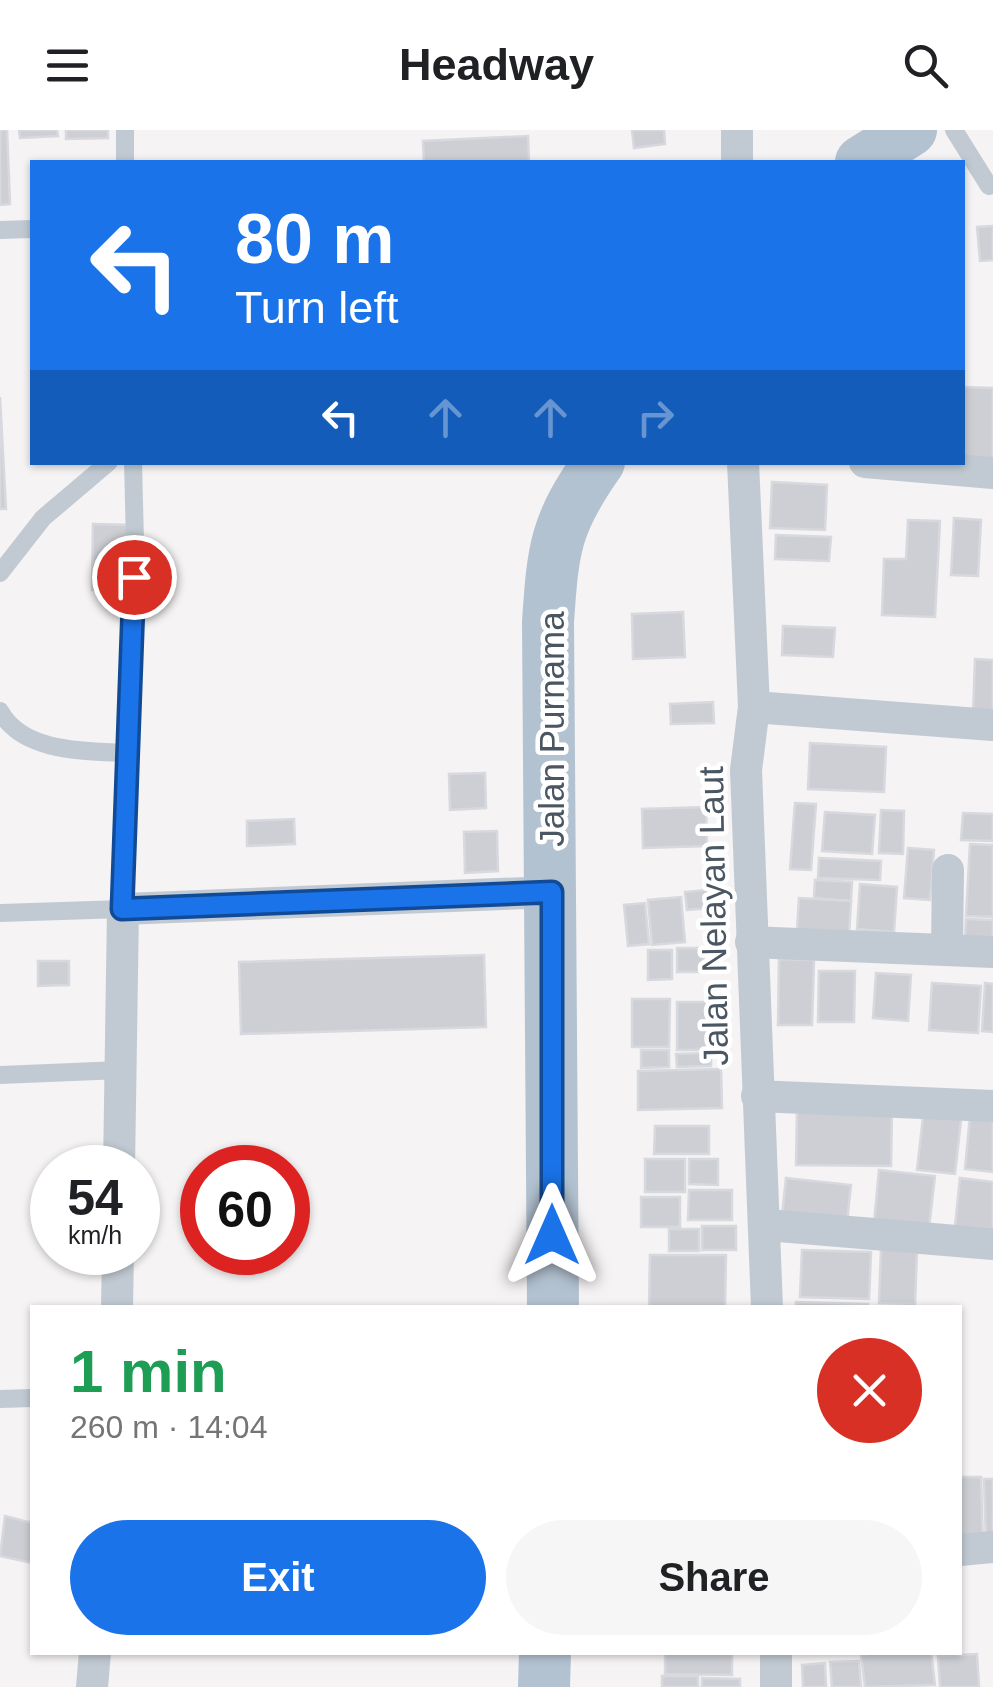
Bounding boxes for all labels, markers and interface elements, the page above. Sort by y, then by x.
icon: menu [40,38,95,93]
icon: search [898,38,953,93]
text: Headway [399,39,594,90]
icon: left [70,200,200,330]
text: 80 m [235,200,395,278]
text: Turn left [235,282,398,333]
icon: left [313,390,368,445]
icon: ahead [418,390,473,445]
icon: ahead [523,390,578,445]
icon: right [628,390,683,445]
pin [92,535,177,620]
icon: arrive [107,550,162,605]
street label: Jalan Purnama [532,611,571,847]
street label: Jalan Nelayan Laut [691,766,735,1066]
speed limit sign: 60 [180,1145,310,1275]
text: 54 [67,1170,123,1226]
position arrow [500,1183,604,1287]
text: km/h [68,1221,122,1249]
text: 1 min [70,1338,227,1405]
button: close [817,1338,922,1443]
text: 260 m · 14:04 [70,1409,267,1445]
button: Exit [70,1520,486,1635]
button: Share [506,1520,922,1635]

